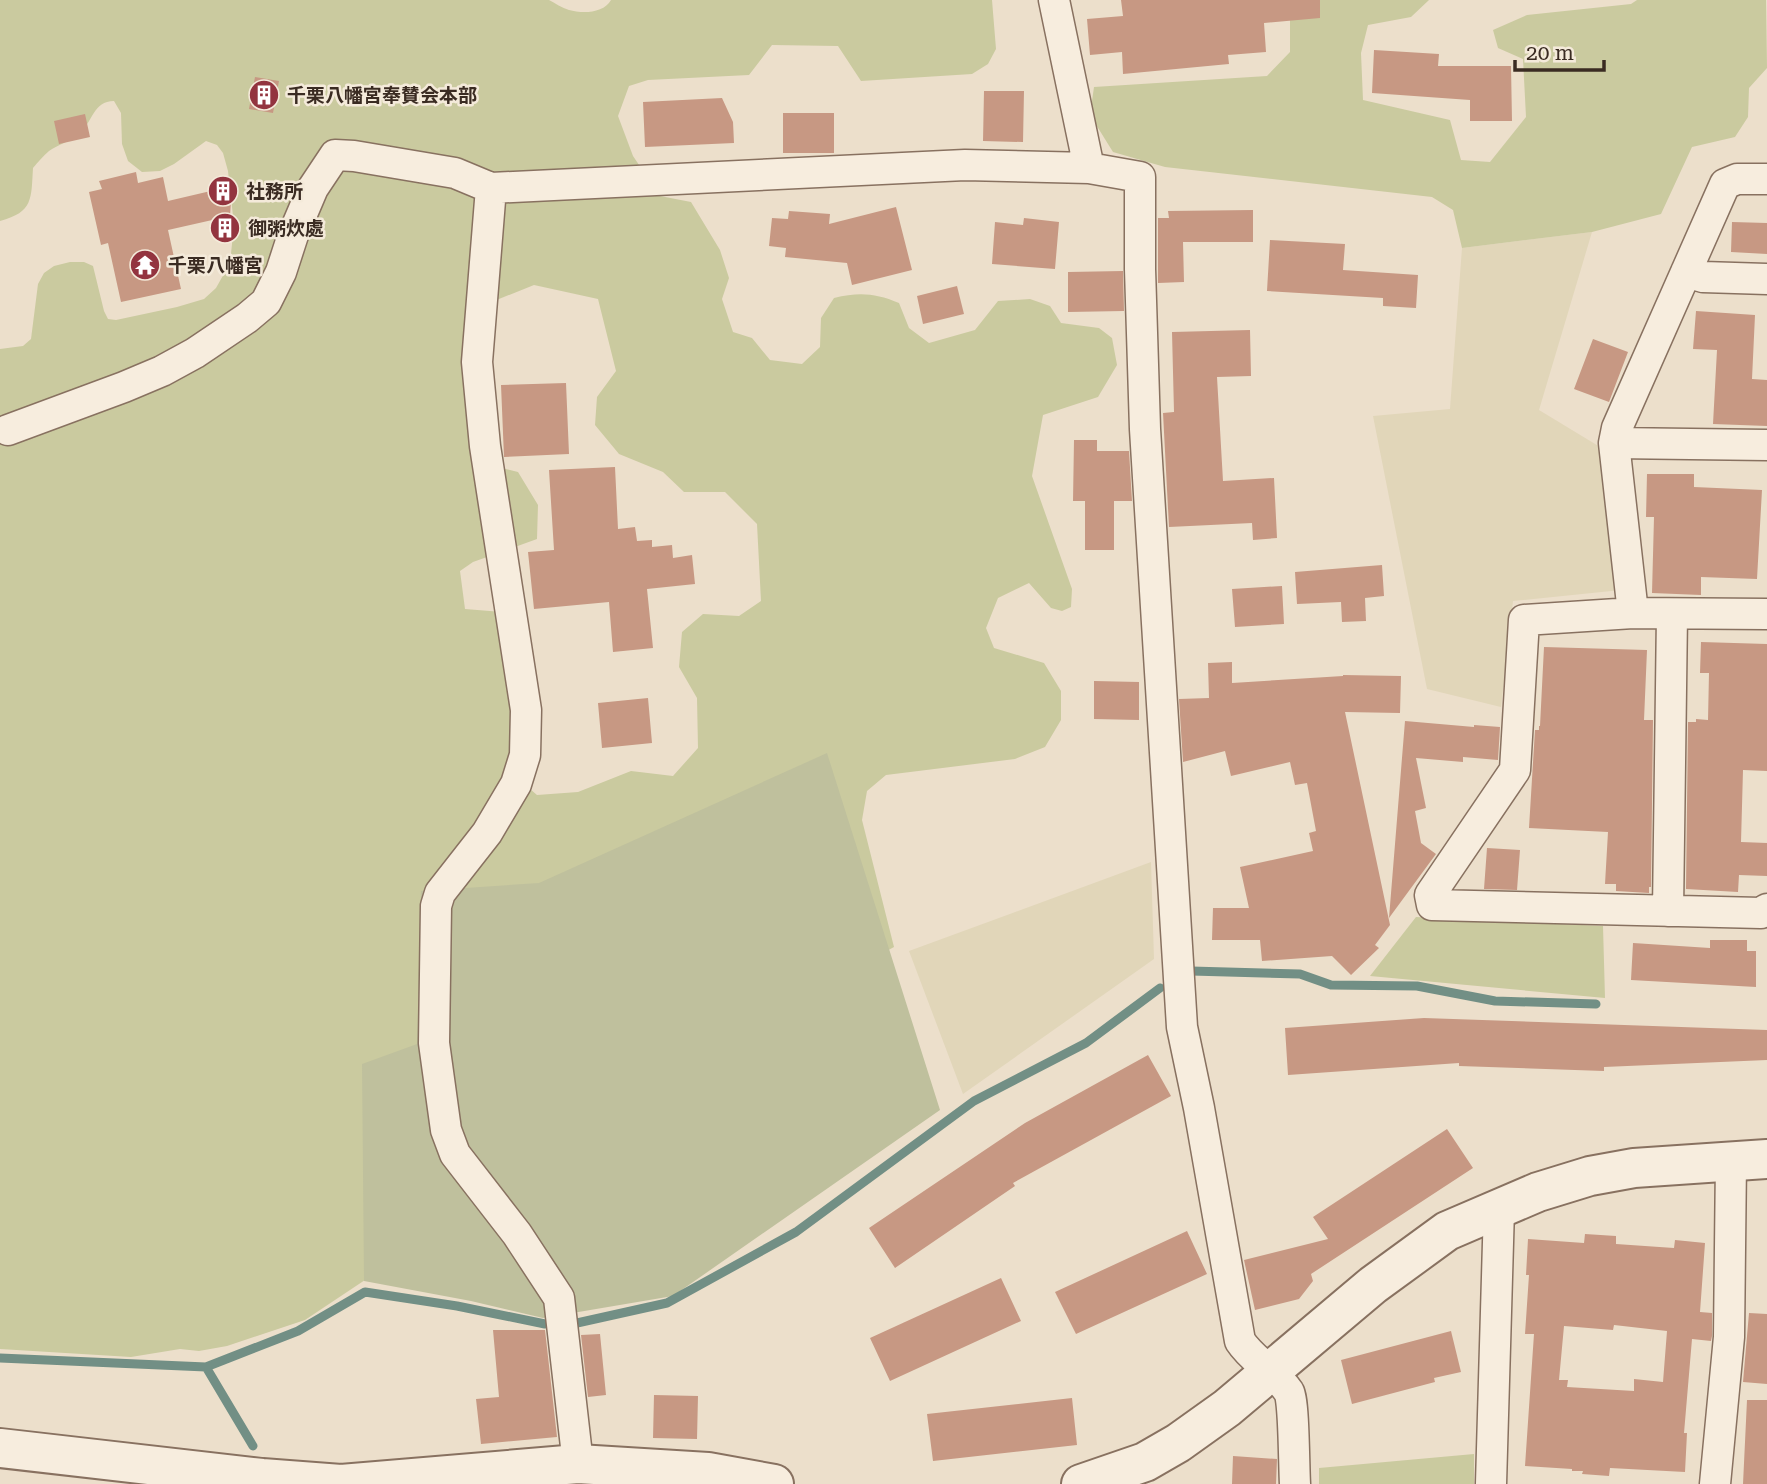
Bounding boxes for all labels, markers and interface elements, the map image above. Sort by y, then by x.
scale bar [1515,28,1604,72]
text: 20 m [1526,41,1574,65]
building icon: 千栗八幡宮奉賛会本部 [247,78,281,112]
place label: 千栗八幡宮奉賛会本部 [287,84,477,107]
building icon: 社務所 [206,174,240,208]
place label: 社務所 [246,180,303,203]
building icon: 御粥炊處 [208,211,242,245]
place label: 御粥炊處 [248,217,324,240]
temple icon: 千栗八幡宮 [128,248,162,282]
place label: 千栗八幡宮 [168,254,263,277]

